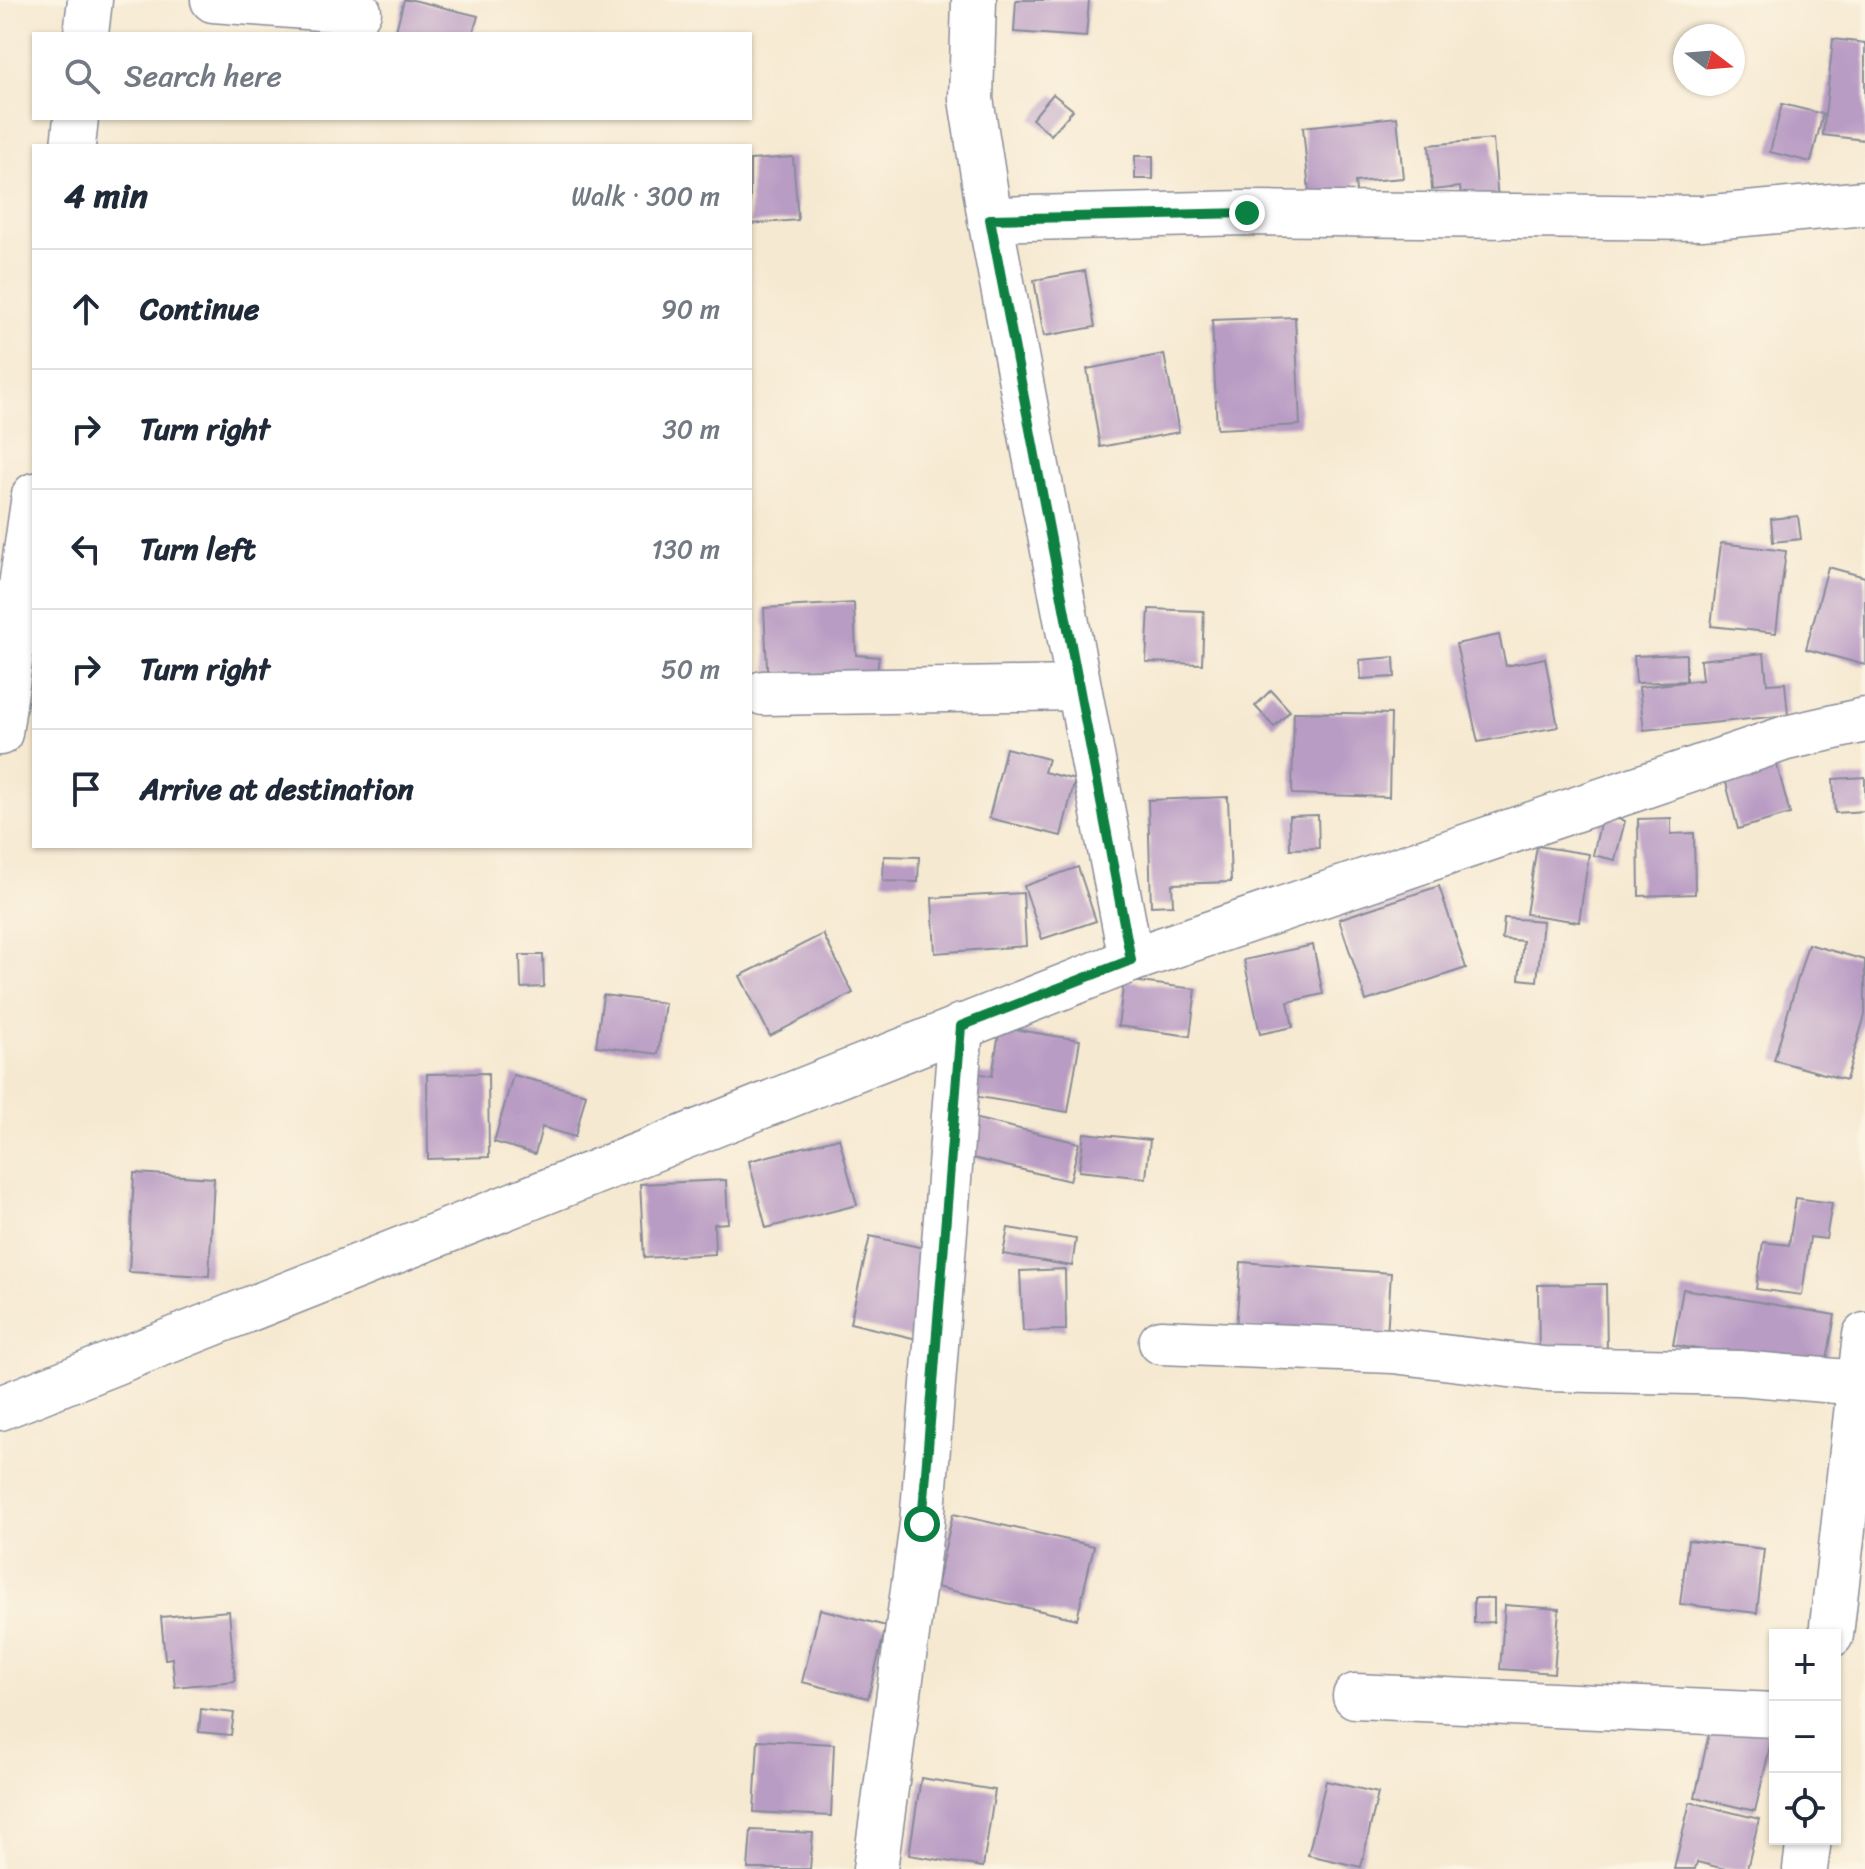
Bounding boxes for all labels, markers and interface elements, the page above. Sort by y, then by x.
north arrow [1673,24,1745,96]
search box [32,32,752,120]
text: Search here [124,49,282,103]
icon: search [60,54,104,98]
text: 4 min [64,166,148,226]
text: Walk · 300 m [571,173,720,219]
route end [1229,195,1265,231]
text: Continue [140,282,259,336]
text: 90 m [661,286,720,332]
icon: ahead [64,287,108,331]
text: Turn right [140,402,270,456]
text: 30 m [663,406,720,452]
icon: right [64,407,108,451]
text: Turn left [140,522,256,576]
text: 130 m [651,526,720,572]
icon: left [64,527,108,571]
text: Turn right [140,642,270,696]
text: 50 m [661,646,720,692]
icon: right [64,647,108,691]
text: Arrive at destination [140,762,414,816]
icon: arrive [64,767,108,811]
route start [904,1506,940,1542]
map controls [1769,1629,1841,1845]
button: + [1769,1629,1841,1701]
button: − [1769,1701,1841,1773]
button: locate [1769,1773,1841,1845]

